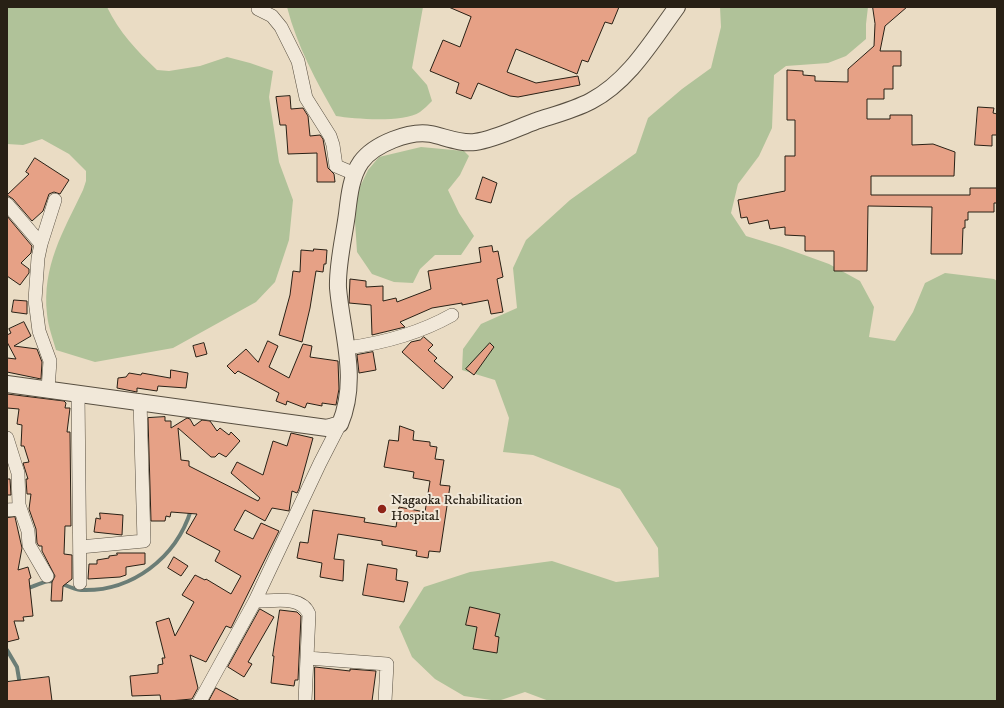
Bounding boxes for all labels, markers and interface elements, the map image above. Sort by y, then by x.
place label: Nagaoka Rehabilitation Hospital [391,493,522,526]
marker: Nagaoka Rehabilitation Hospital [376,503,388,515]

